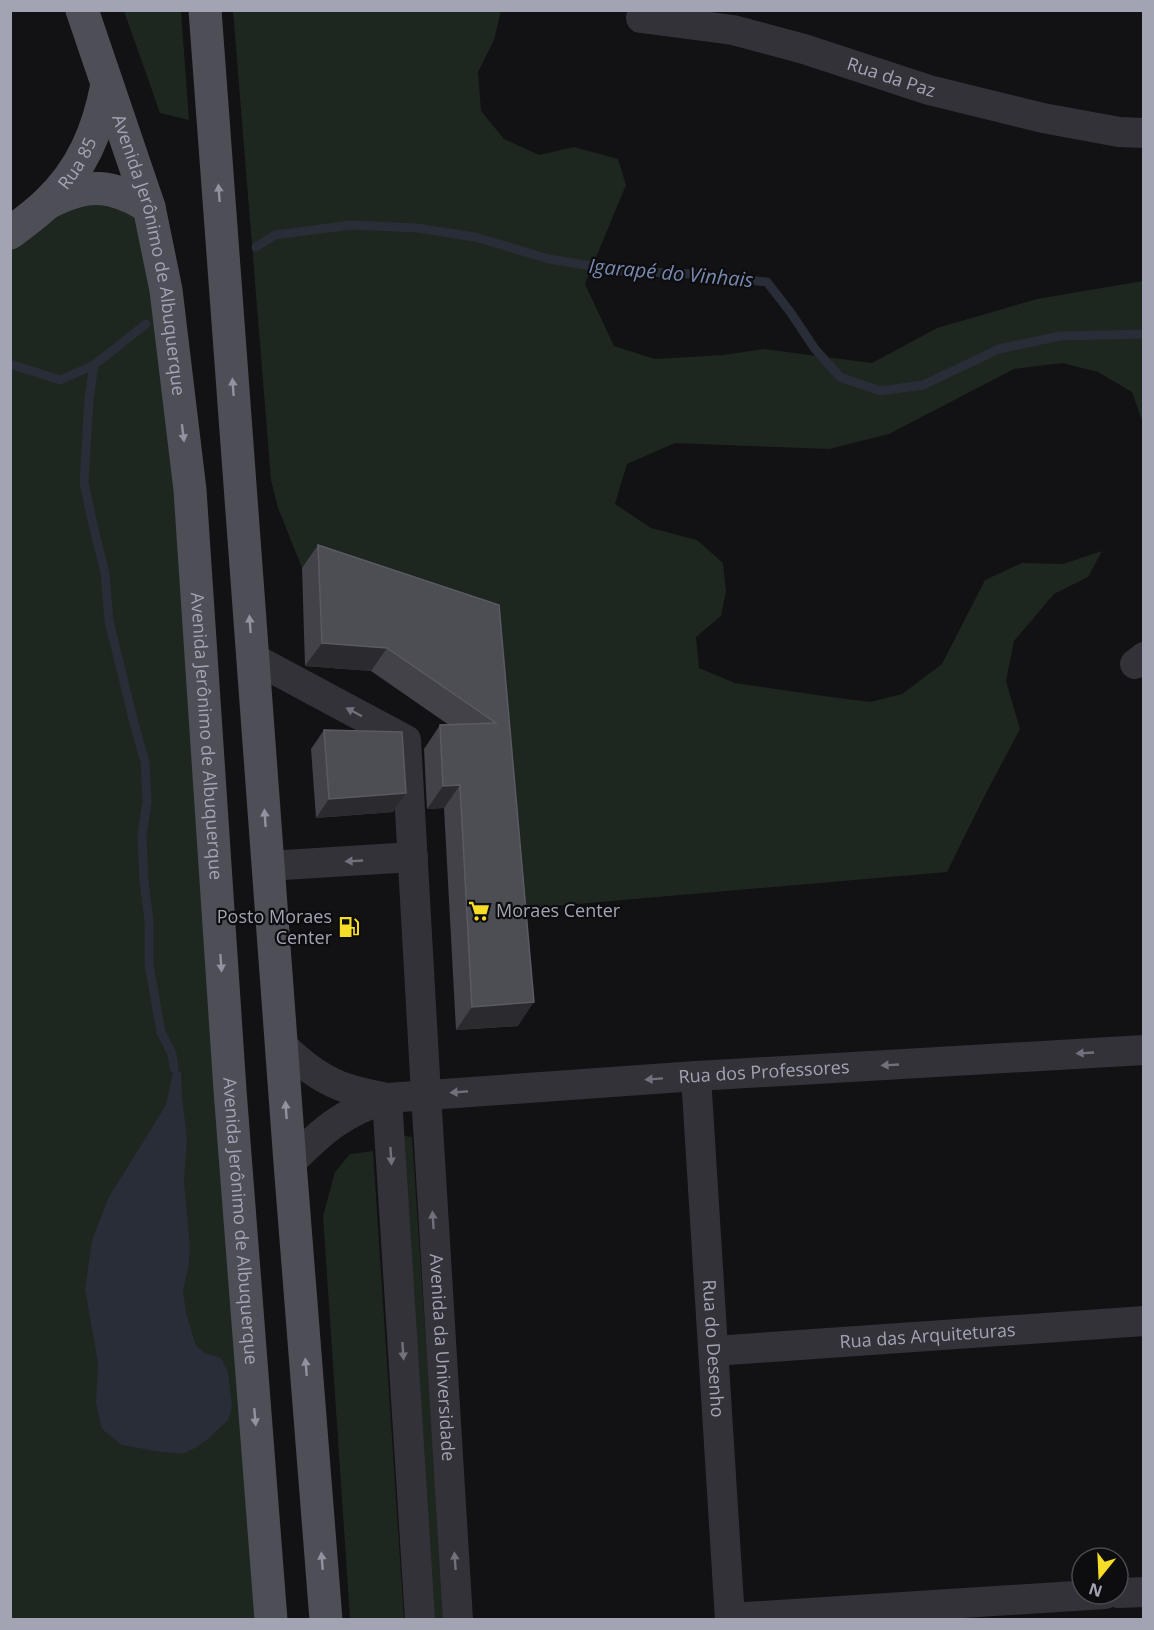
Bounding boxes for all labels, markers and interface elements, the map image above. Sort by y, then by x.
street label: Rua da Paz [844,51,938,102]
street label: Avenida Jerônimo de Albuquerque [107,111,192,397]
street label: Rua 85 [52,133,102,194]
one-way arrow [214,183,223,202]
water label: Igarapé do Vinhais [588,252,755,293]
one-way arrow [228,378,238,397]
one-way arrow [178,424,188,443]
street label: Avenida Jerônimo de Albuquerque [186,592,229,881]
one-way arrow [246,614,255,633]
one-way arrow [345,707,362,717]
one-way arrow [260,809,270,828]
one-way arrow [345,856,364,865]
place label: Moraes Center [496,898,621,922]
supermarket icon: Moraes Center [467,899,491,923]
place label: Posto Moraes Center [217,904,333,949]
fuel station icon: Posto Moraes Center [337,915,361,939]
one-way arrow [216,953,226,972]
one-way arrow [1076,1048,1095,1058]
street label: Rua dos Professores [678,1054,850,1088]
one-way arrow [881,1060,900,1069]
one-way arrow [644,1074,663,1083]
street label: Avenida Jerônimo de Albuquerque [218,1076,264,1366]
one-way arrow [450,1087,469,1096]
one-way arrow [281,1100,291,1119]
one-way arrow [386,1147,395,1166]
one-way arrow [429,1210,438,1229]
street label: Avenida da Universidade [425,1253,461,1462]
street label: Rua do Desenho [698,1279,730,1418]
street label: Rua das Arquiteturas [839,1317,1016,1353]
one-way arrow [398,1341,407,1360]
one-way arrow [302,1357,311,1376]
one-way arrow [250,1407,260,1426]
north arrow [1070,1546,1130,1606]
one-way arrow [317,1552,327,1571]
one-way arrow [450,1552,459,1571]
text: N [1086,1578,1105,1603]

